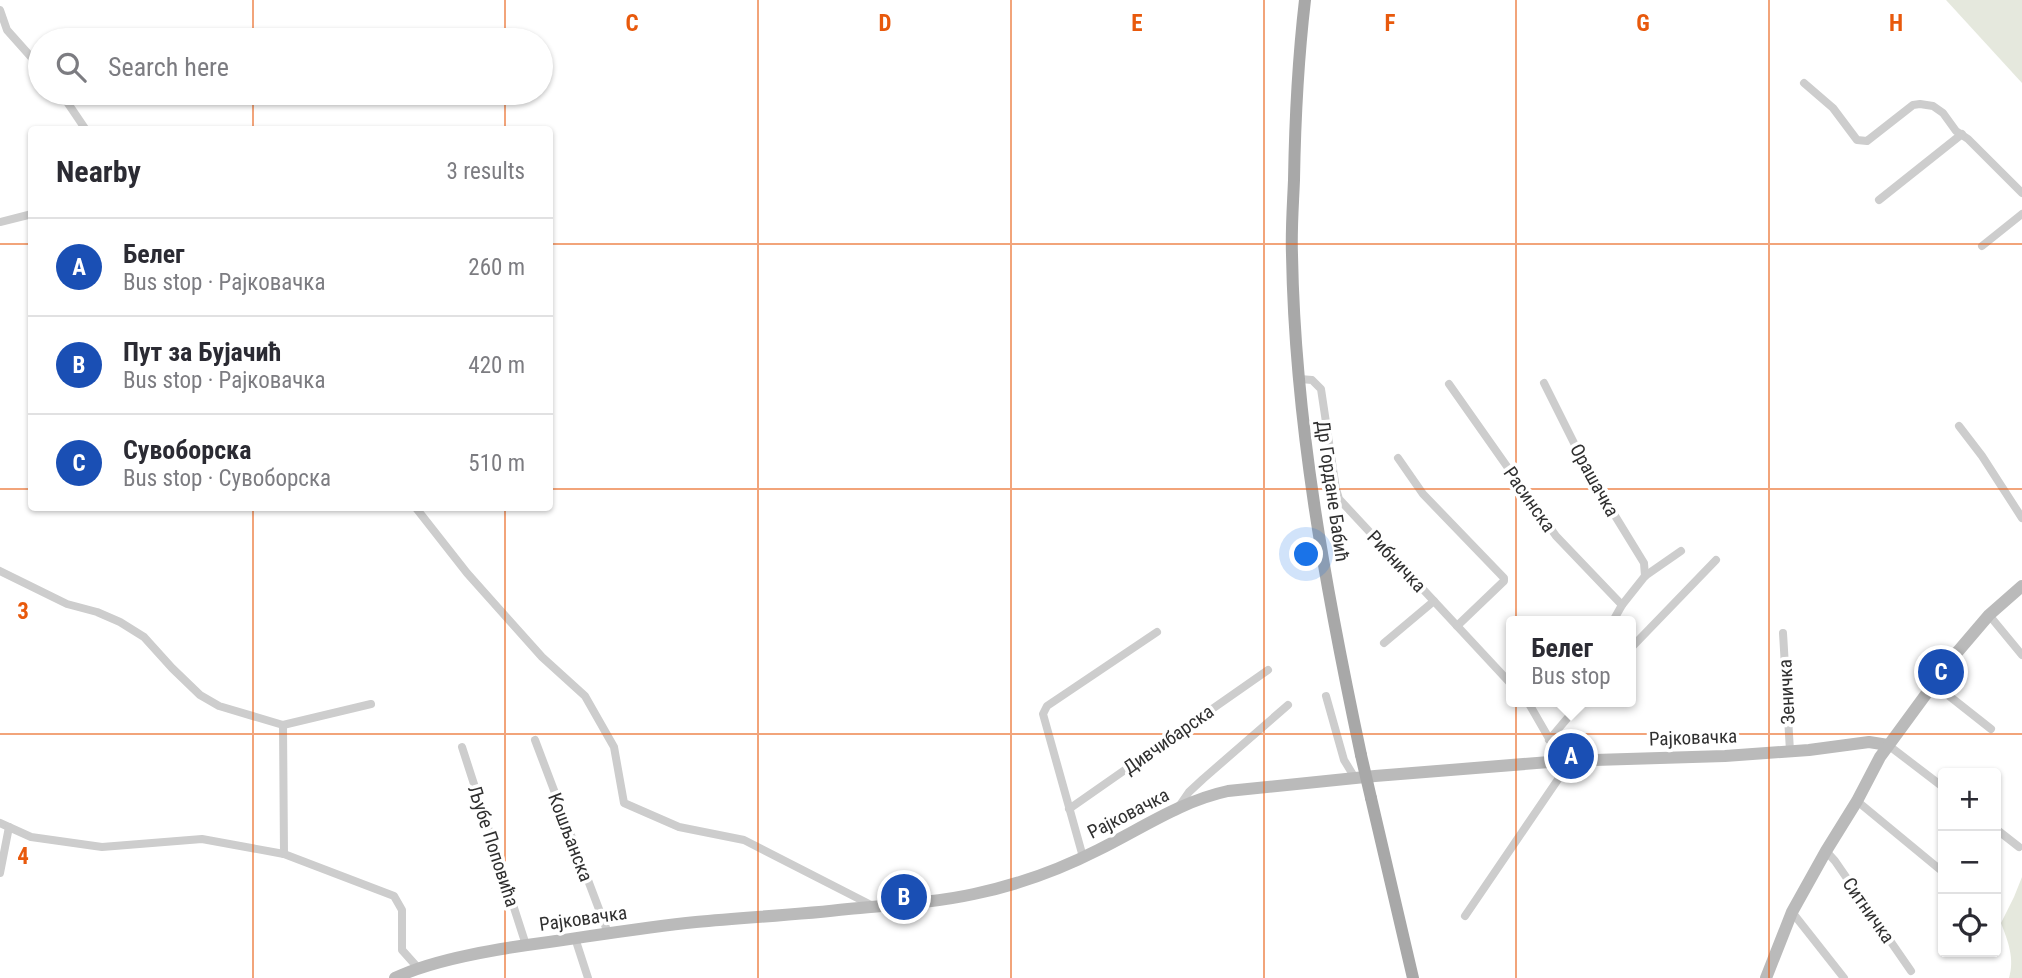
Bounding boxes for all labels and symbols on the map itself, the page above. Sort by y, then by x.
text: C [625,10,639,37]
text: D [879,10,892,37]
text: E [1131,10,1143,37]
text: F [1385,10,1396,37]
text: G [1636,10,1650,37]
text: H [1889,10,1903,37]
street label: Др Гордане Бабић [1311,419,1354,563]
street label: Орашачка [1565,440,1624,521]
street label: Расинска [1499,462,1560,536]
street label: Рибничка [1362,526,1431,597]
your location [1289,537,1323,571]
text: 3 [17,598,29,625]
pin: C [1918,646,1964,698]
street label: Зеничка [1773,659,1800,725]
street label: Дивчибарска [1119,700,1218,779]
street label: Рајковачка [1649,724,1738,751]
pin: A [1548,730,1594,782]
street label: Љубе Поповића [463,783,524,910]
street label: Рајковачка [1084,783,1173,844]
street label: Кошљанска [543,790,598,885]
text: 4 [17,843,29,870]
pin: B [881,871,927,923]
street label: Ситничка [1838,873,1900,948]
street label: Рајковачка [538,901,628,936]

